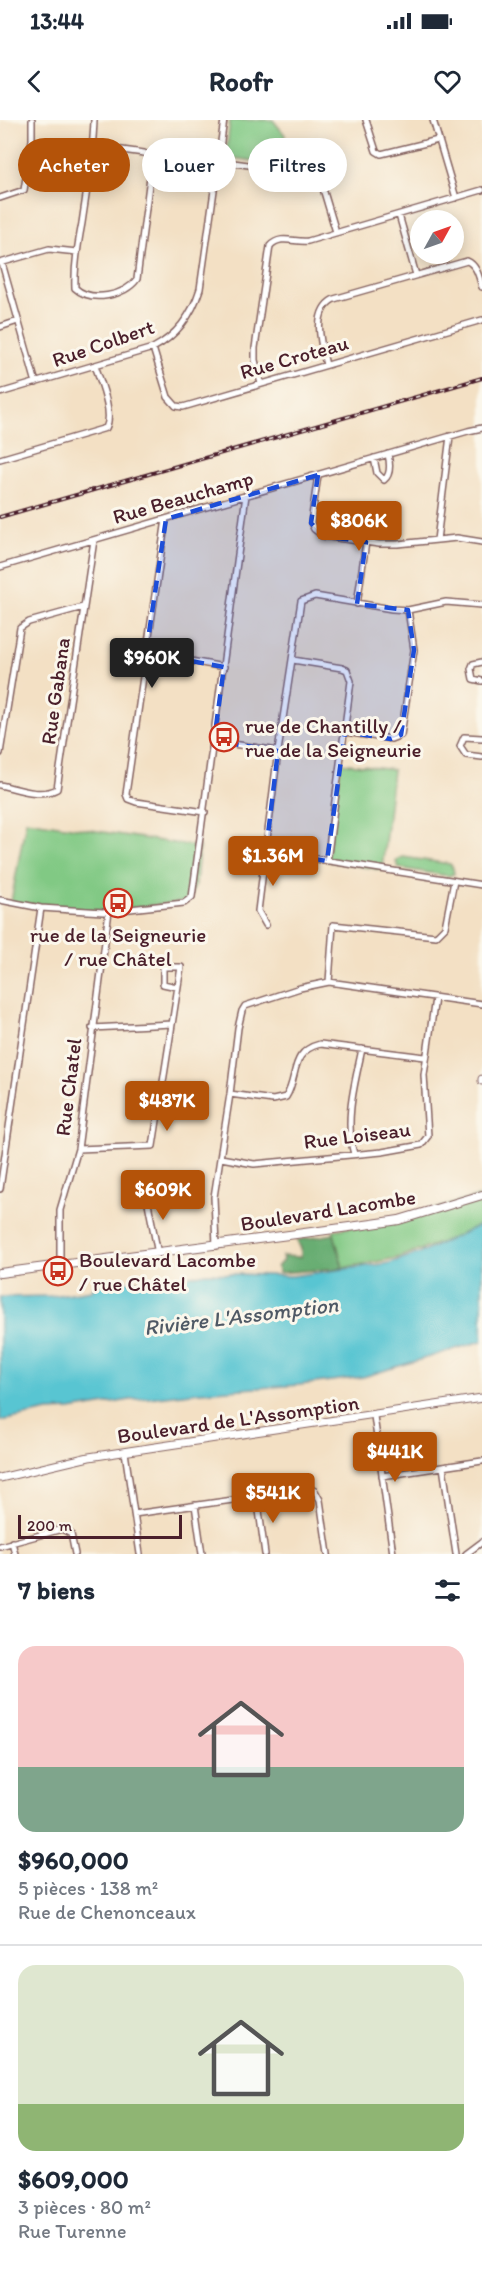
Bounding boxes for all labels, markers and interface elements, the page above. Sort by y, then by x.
text: 13:44 [30,8,84,35]
icon: back [18,65,51,98]
text: Roofr [209,65,273,98]
icon: heart [431,65,464,98]
chip: Acheter [18,138,130,192]
chip: Louer [142,138,236,192]
chip: Filtres [248,138,347,192]
north arrow [410,210,464,264]
map controls [410,210,464,264]
street label: Rue Colbert [49,314,157,372]
street label: Rue Croteau [237,330,351,384]
street label: Rue Beauchamp [110,465,256,529]
pin: $806K [317,501,401,552]
text: $806K [331,508,387,532]
street label: Rue Gabana [35,636,75,746]
pin: $960K [110,638,194,689]
text: $960K [124,645,180,669]
place label: rue de Chantilly / rue de la Seigneurie [245,713,422,762]
bus stop icon: rue de Chantilly / rue de la Seigneurie [208,721,240,753]
pin: $1.36M [224,836,322,887]
text: $1.36M [242,843,304,867]
bus stop icon: rue de la Seigneurie / rue Châtel [102,887,134,919]
place label: rue de la Seigneurie / rue Châtel [30,922,206,971]
street label: Rue Chatel [50,1037,86,1137]
pin: $487K [125,1081,209,1132]
text: $487K [139,1088,195,1112]
street label: Rue Loiseau [302,1116,412,1154]
pin: $609K [121,1170,205,1221]
text: $609K [135,1177,191,1201]
street label: Boulevard Lacombe [239,1184,417,1236]
place label: Boulevard Lacombe / rue Châtel [79,1247,256,1296]
bus stop icon: Boulevard Lacombe / rue Châtel [42,1255,74,1287]
water label: Rivière L'Assomption [142,1291,340,1341]
street label: Boulevard de L'Assomption [116,1390,360,1448]
pin: $441K [353,1432,437,1483]
text: $441K [367,1439,423,1463]
pin: $541K [231,1473,315,1524]
text: $541K [246,1480,300,1504]
scale bar [18,1512,182,1540]
text: 200 m [27,1516,72,1535]
text: 7 biens [18,1574,95,1606]
icon: filters [431,1574,464,1607]
icon: home [187,1685,295,1793]
text: $960,000 [18,1844,129,1876]
text: 5 pièces · 138 m² [18,1876,158,1900]
text: Rue de Chenonceaux [18,1900,196,1924]
icon: home [187,2004,295,2112]
text: $609,000 [18,2163,129,2195]
text: 3 pièces · 80 m² [18,2195,151,2219]
text: Rue Turenne [18,2219,126,2243]

